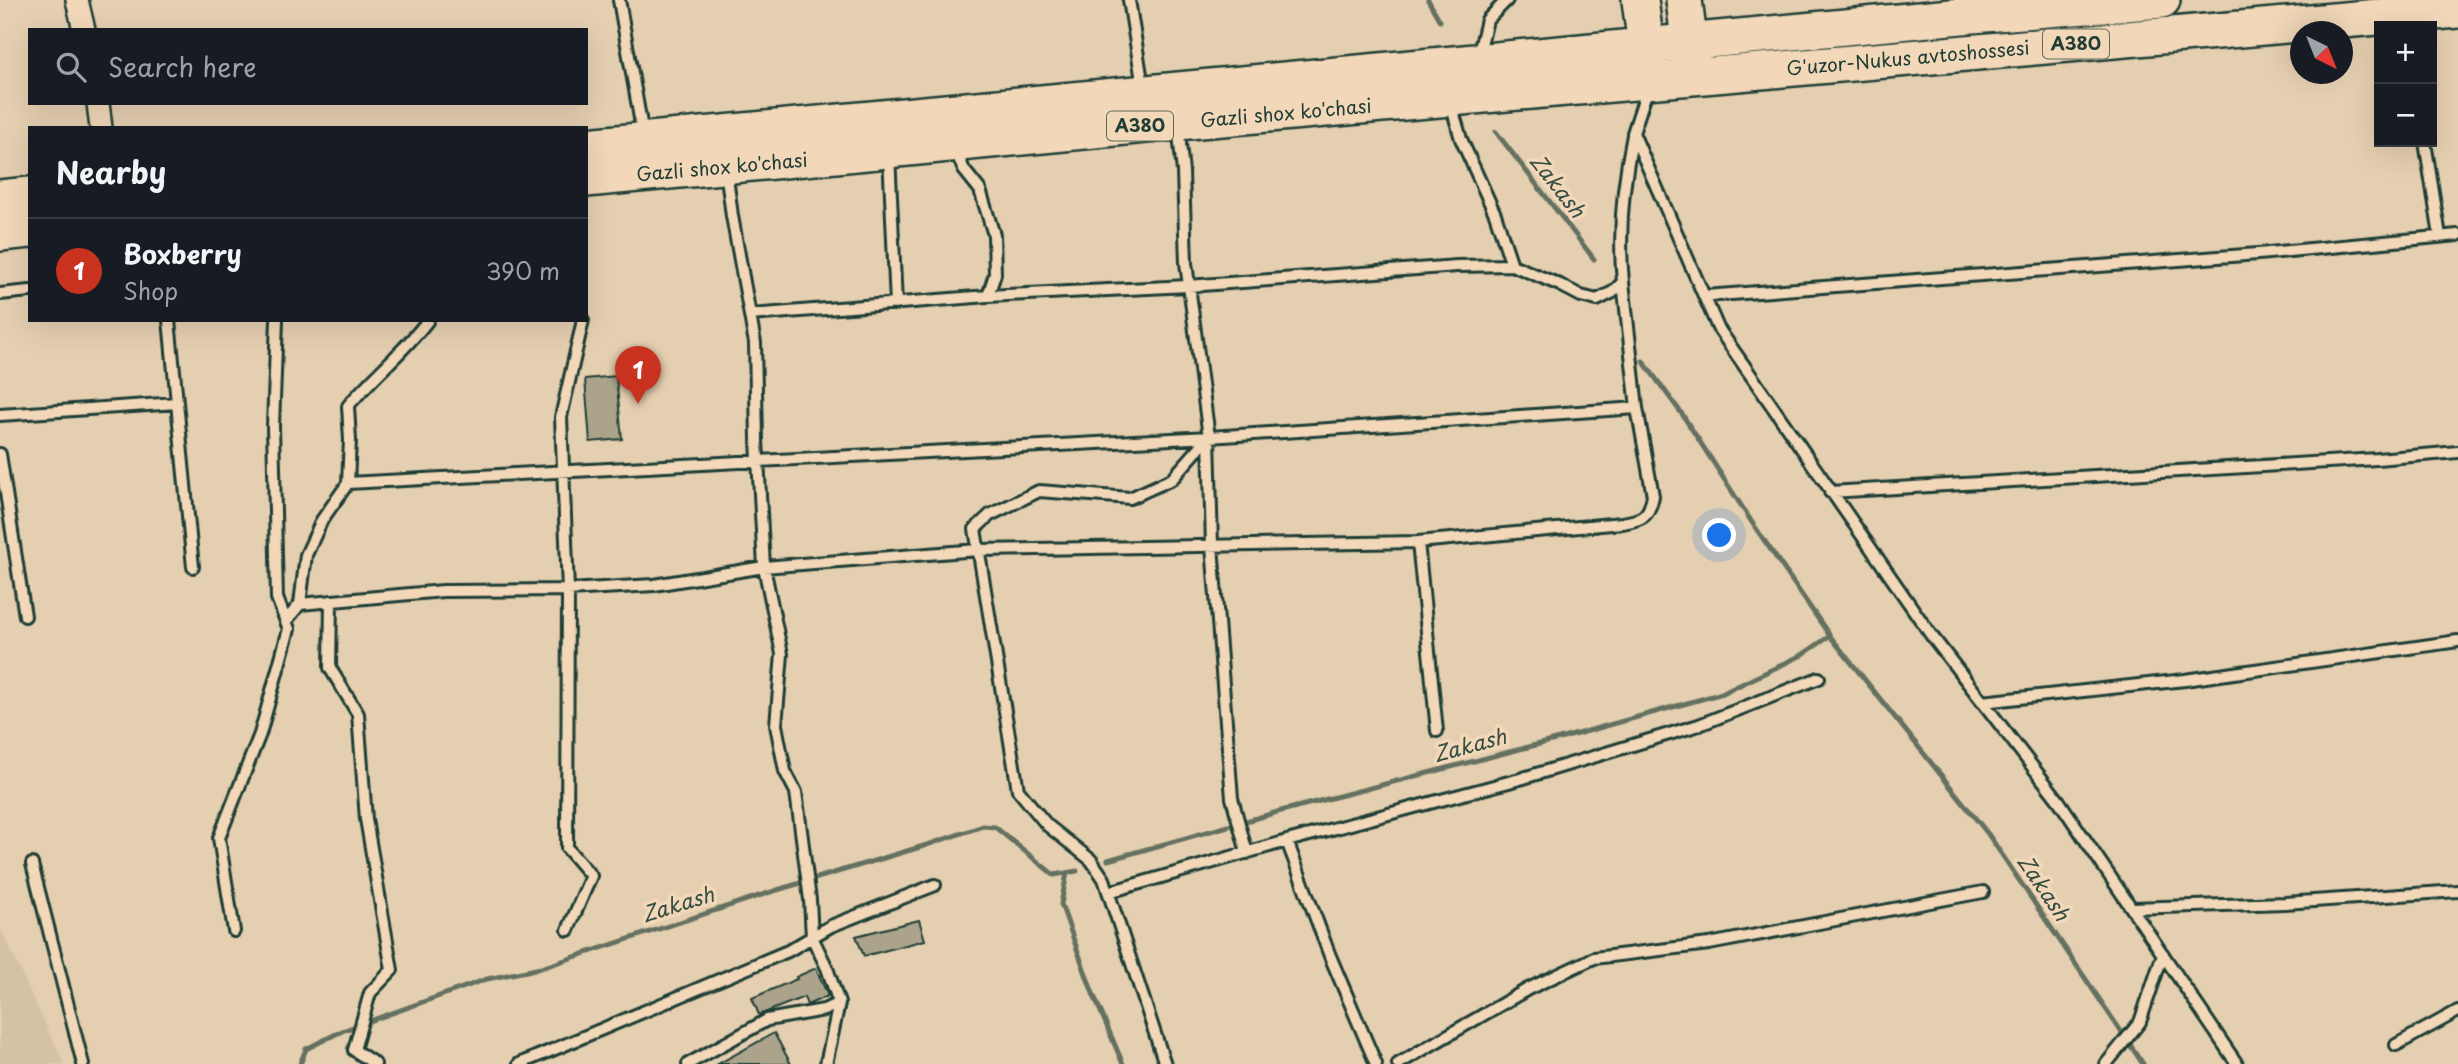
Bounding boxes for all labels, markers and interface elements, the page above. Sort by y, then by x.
north arrow [2290,21,2353,84]
map controls [2374,21,2437,147]
button: + [2374,21,2437,84]
search box [28,28,588,105]
road number: A380 [2043,29,2109,58]
street label: G'uzor-Nukus avtoshossesi [1785,32,2031,82]
text: Search here [108,47,257,86]
icon: search [52,48,90,86]
button: − [2374,84,2437,147]
street label: Gazli shox ko'chasi [1199,91,1373,133]
road number: A380 [1107,112,1173,140]
street label: Gazli shox ko'chasi [635,145,809,187]
water label: Zakash [1523,146,1594,224]
text: Nearby [56,149,166,194]
text: Boxberry [123,234,242,273]
text: 1 [74,253,85,288]
text: 390 m [486,253,560,288]
text: Shop [123,273,178,308]
pin: 1 [615,346,661,404]
your location [1702,518,1736,552]
water label: Zakash [1430,719,1510,769]
water label: Zakash [2011,847,2079,927]
water label: Zakash [637,877,718,929]

